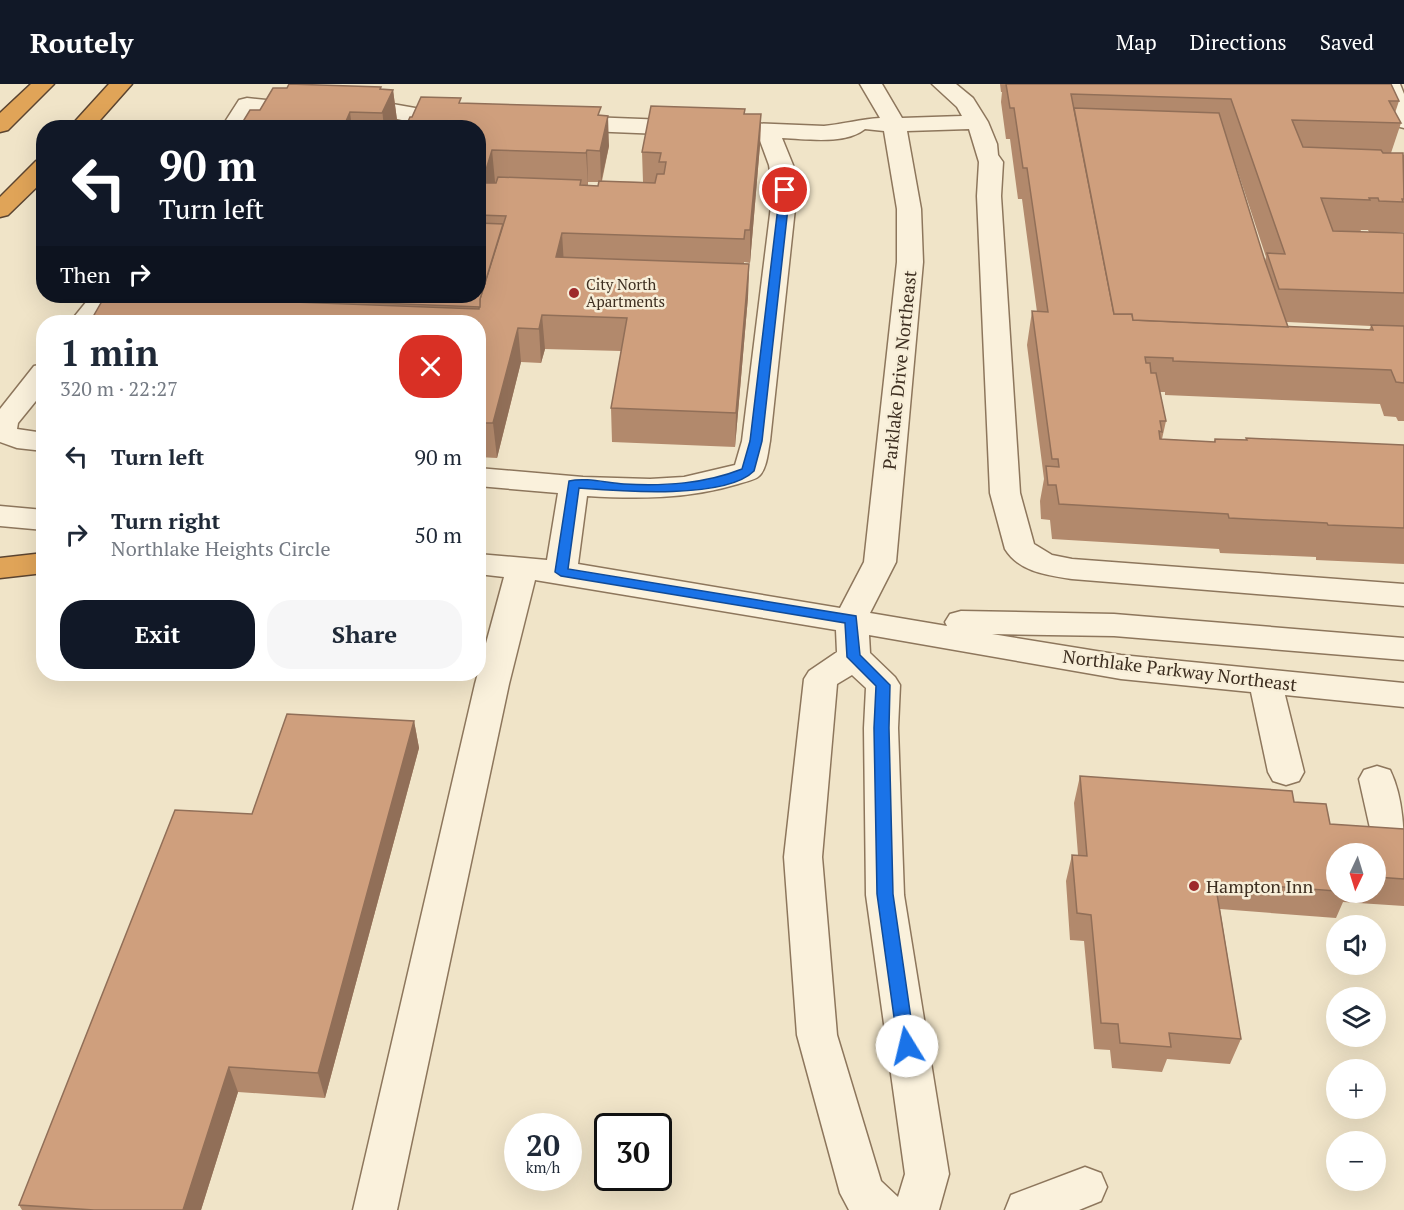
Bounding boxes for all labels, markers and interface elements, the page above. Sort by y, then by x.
text: Routely [30,24,133,61]
text: Map [1116,28,1157,56]
text: Directions [1190,28,1287,56]
text: Saved [1320,28,1374,56]
text: 90 m [159,137,257,193]
icon: left [60,144,138,222]
pin [759,164,810,215]
icon: arrive [768,173,801,206]
text: Turn left [159,191,264,227]
icon: right [123,258,156,291]
text: Then [60,260,111,289]
street label: Parklake Drive Northeast [877,269,921,471]
place label: City North Apartments [586,274,665,311]
marker: City North Apartments [567,286,581,300]
text: 1 min [60,329,158,376]
button: close [399,335,462,398]
text: 320 m · 22:27 [60,375,178,402]
icon: left [60,440,93,473]
text: Turn left [111,442,204,471]
text: 90 m [414,442,462,471]
text: Turn right [111,506,220,535]
icon: right [60,518,93,551]
text: 50 m [414,520,462,549]
text: Northlake Heights Circle [111,535,330,562]
button: Exit [60,600,255,669]
button: Share [267,600,462,669]
street label: Northlake Parkway Northeast [1061,644,1299,696]
north arrow [1326,843,1386,903]
map controls [1326,843,1386,1191]
place label: Hampton Inn [1206,874,1313,898]
marker: Hampton Inn [1187,879,1201,893]
button: sound [1326,915,1386,975]
button: layers [1326,987,1386,1047]
position arrow [875,1014,939,1078]
button: + [1326,1059,1386,1119]
speed limit sign: 30 [594,1113,672,1191]
text: 20 [526,1125,560,1165]
button: − [1326,1131,1386,1191]
text: km/h [526,1157,560,1177]

